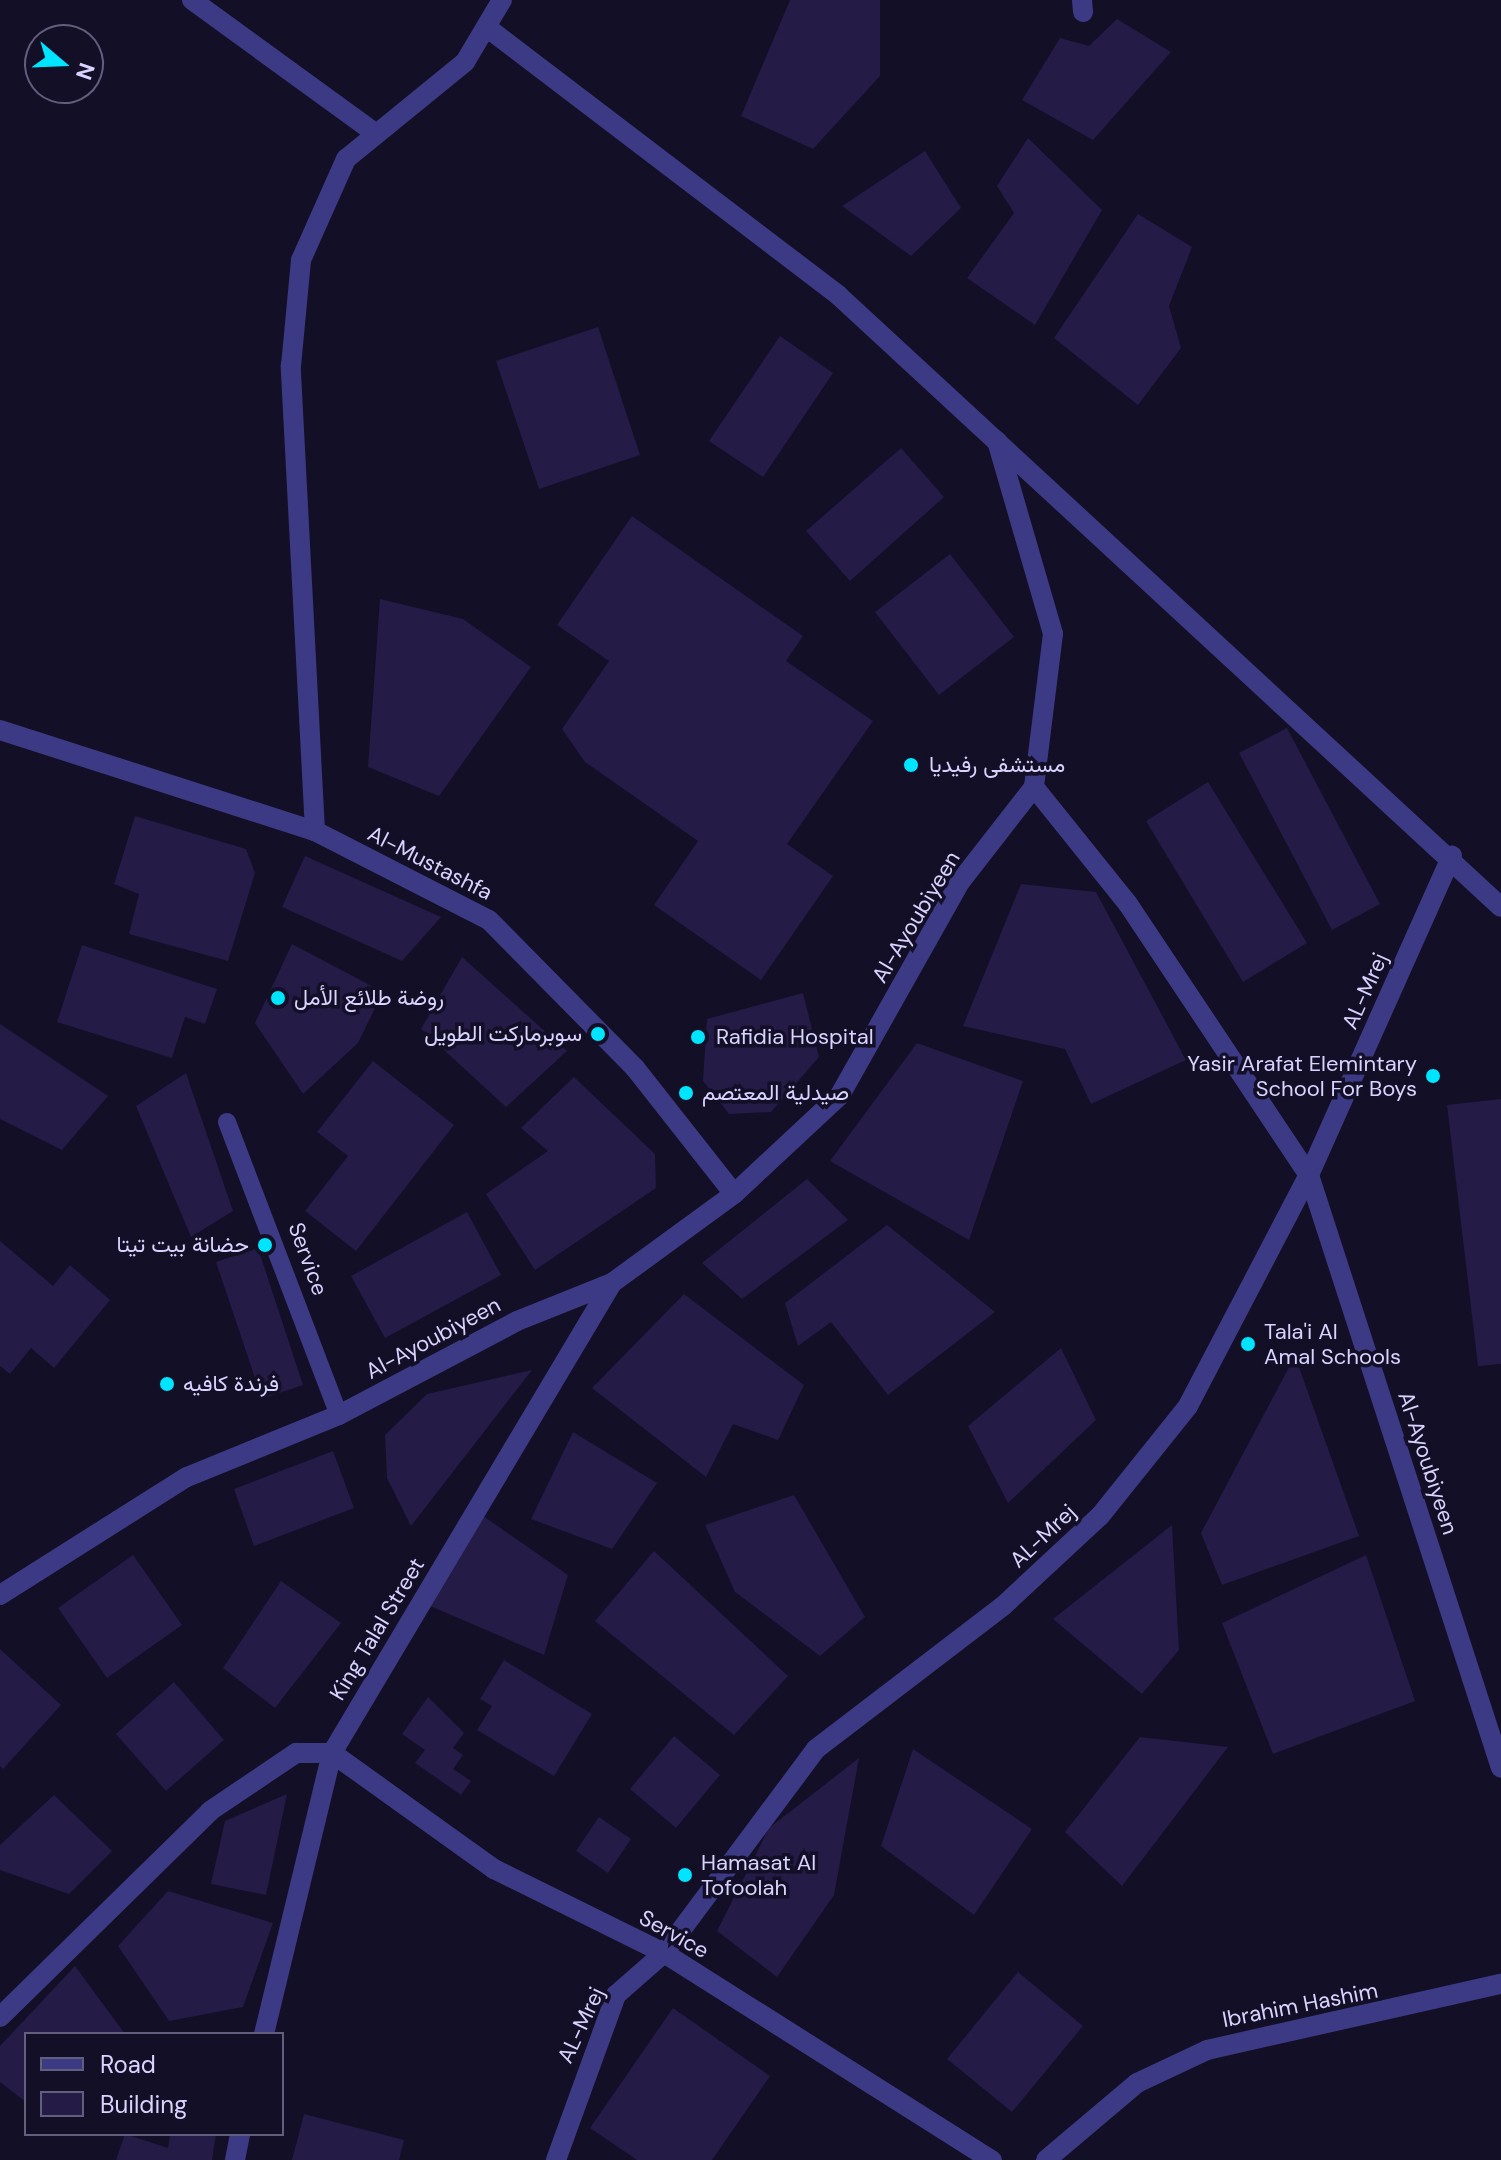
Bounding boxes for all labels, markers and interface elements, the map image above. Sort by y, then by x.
north arrow [24,24,104,104]
text: N [69,59,102,84]
place label: مستشفى رفيديا [929,752,1065,778]
marker: مستشفى رفيديا [900,754,922,776]
street label: Al-Mustashfa [363,820,497,906]
street label: Al-Ayoubiyeen [866,846,966,988]
street label: AL-Mrej [1337,949,1393,1033]
place label: روضة طلائع الأمل [294,985,444,1011]
marker: روضة طلائع الأمل [269,989,287,1007]
place label: سوبرماركت الطويل [424,1021,582,1047]
place label: Rafidia Hospital [716,1024,874,1050]
marker: سوبرماركت الطويل [589,1025,607,1043]
marker: Rafidia Hospital [687,1026,709,1048]
place label: Yasir Arafat Elemintary School For Boys [1187,1050,1417,1102]
marker: Yasir Arafat Elemintary School For Boys [1424,1067,1442,1085]
place label: صيدلية المعتصم [702,1080,849,1106]
marker: صيدلية المعتصم [677,1084,695,1102]
street label: Service [283,1219,333,1299]
place label: حضانة بيت تيتا [116,1232,249,1258]
marker: حضانة بيت تيتا [256,1236,274,1254]
street label: Al-Ayoubiyeen [361,1291,505,1385]
place label: Tala'i Al Amal Schools [1264,1318,1401,1370]
marker: Tala'i Al Amal Schools [1239,1335,1257,1353]
place label: فرندة كافيه [183,1371,279,1397]
marker: فرندة كافيه [158,1375,176,1393]
street label: Al-Ayoubiyeen [1392,1388,1464,1538]
street label: AL-Mrej [1005,1499,1081,1573]
street label: King Talal Street [324,1553,430,1705]
place label: Hamasat Al Tofoolah [701,1849,816,1900]
marker: Hamasat Al Tofoolah [676,1866,694,1884]
street label: Service [635,1904,713,1964]
street label: Ibrahim Hashim [1220,1977,1380,2033]
street label: AL-Mrej [552,1983,610,2067]
legend [24,2032,284,2136]
text: Road [100,2049,156,2080]
text: Building [100,2089,187,2120]

